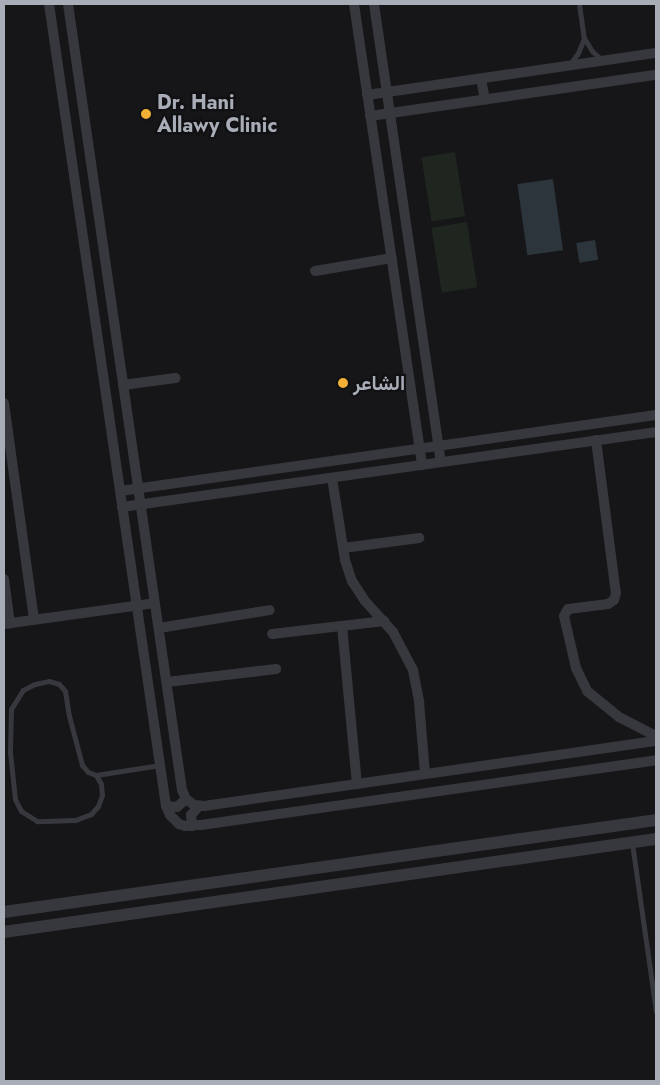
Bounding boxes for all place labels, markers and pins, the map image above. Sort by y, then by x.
place label: Dr. Hani Allawy Clinic [157,90,277,137]
marker: Dr. Hani Allawy Clinic [139,107,153,121]
place label: الشاعر [353,371,405,395]
marker: الشاعر [337,377,349,389]

